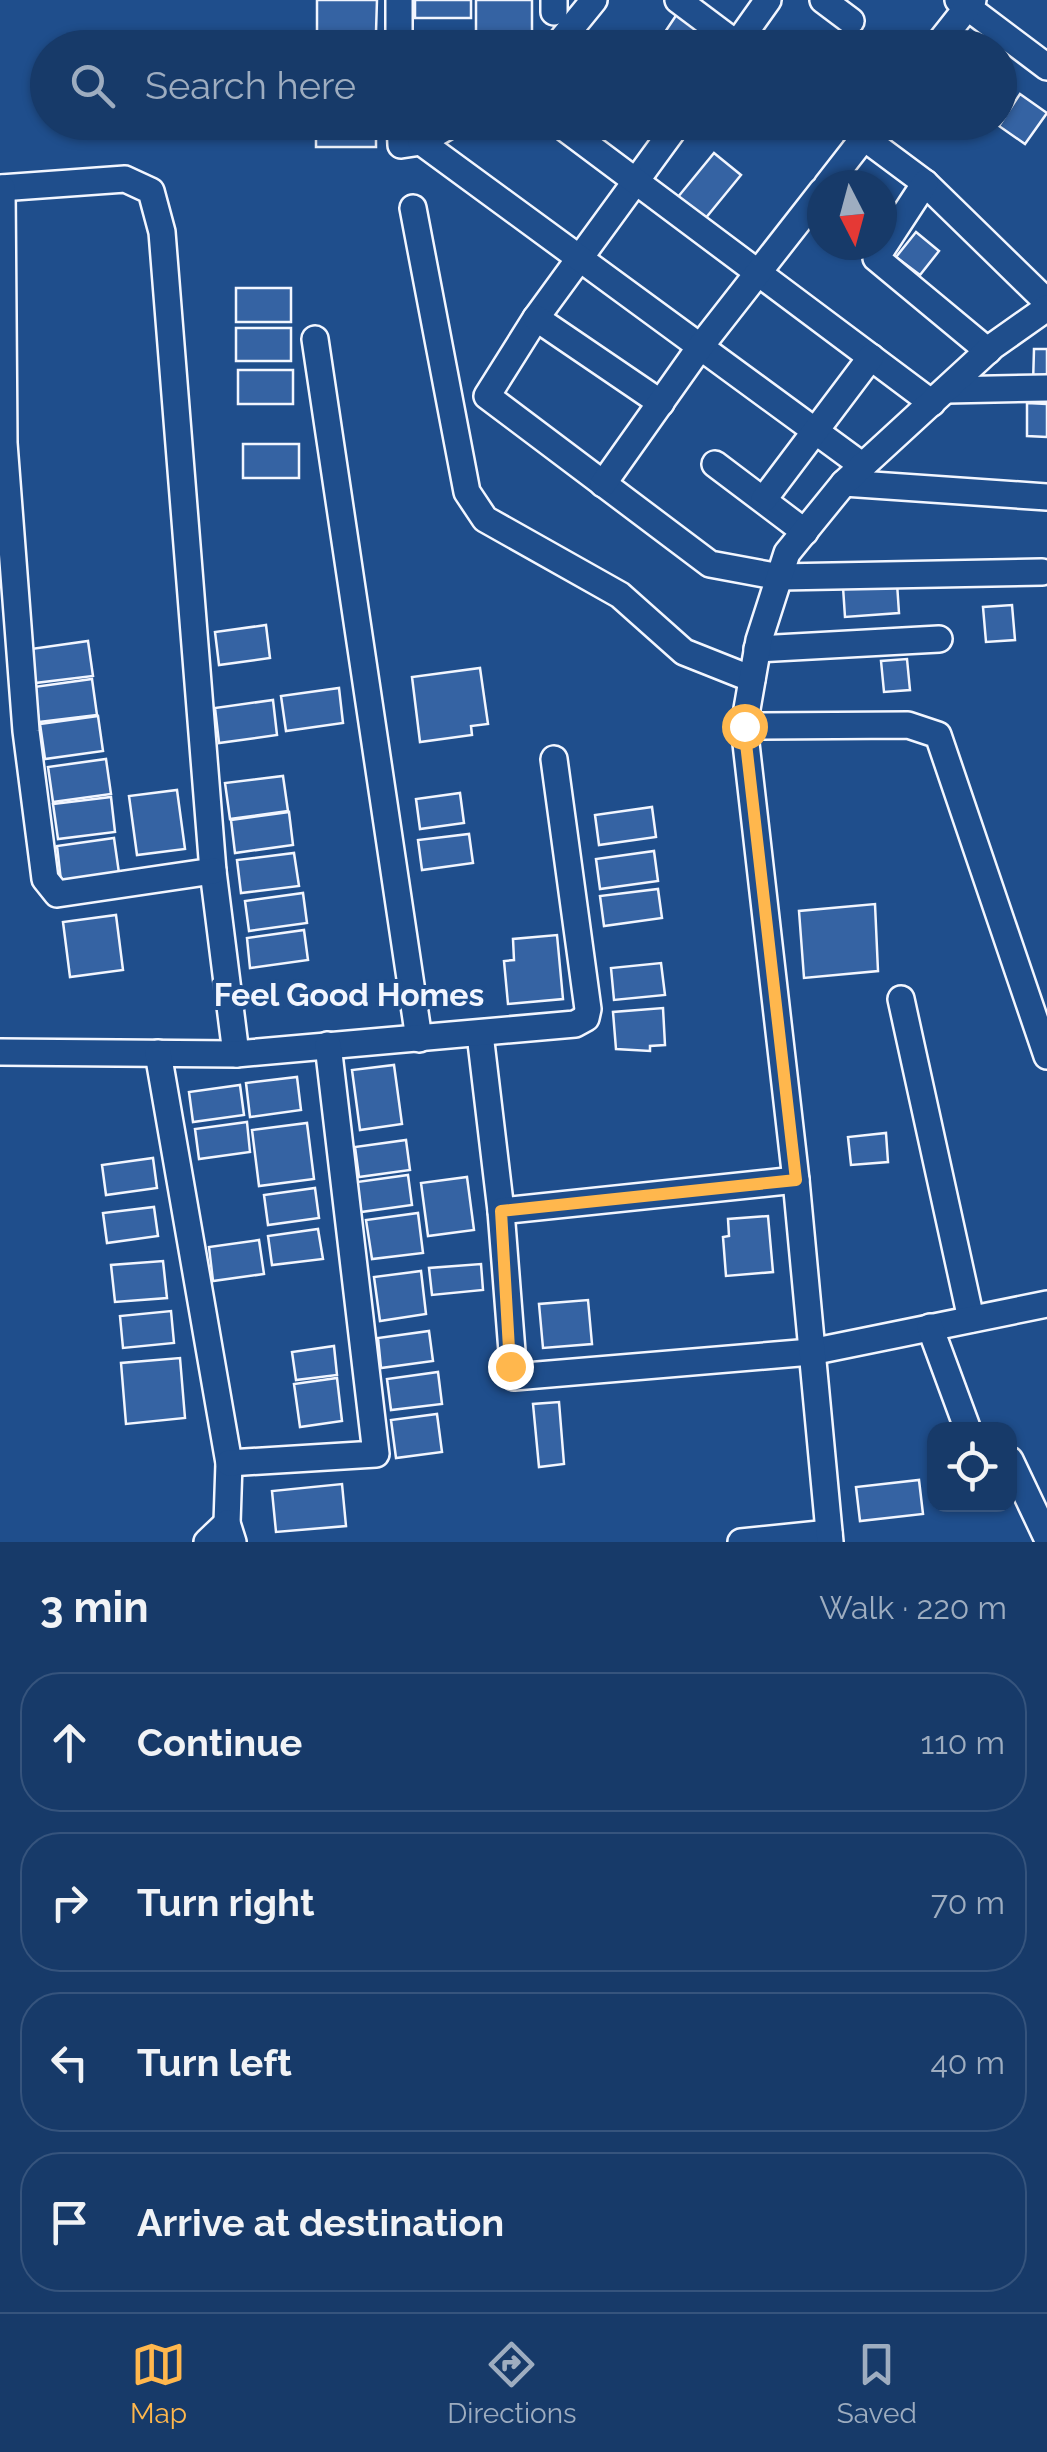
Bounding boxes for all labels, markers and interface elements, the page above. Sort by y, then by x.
search box [30,30,1017,140]
icon: search [65,58,120,113]
text: Search here [145,63,356,108]
north arrow [807,170,897,260]
route start [722,704,768,750]
district label: Feel Good Homes [214,976,484,1013]
route end [488,1344,534,1390]
map controls [927,1422,1017,1512]
button: locate [927,1422,1017,1512]
text: 3 min [40,1583,149,1632]
text: Walk · 220 m [819,1589,1007,1626]
icon: ahead [42,1715,97,1770]
text: Continue [137,1720,302,1765]
text: 110 m [920,1724,1005,1761]
icon: right [42,1875,97,1930]
text: Turn right [137,1880,314,1925]
text: 70 m [931,1884,1005,1921]
icon: left [42,2035,97,2090]
text: Turn left [137,2040,292,2085]
text: 40 m [930,2044,1005,2081]
icon: arrive [42,2195,97,2250]
text: Arrive at destination [137,2200,504,2245]
tab: Map [130,2337,187,2430]
tab: Directions [447,2337,577,2430]
tab: Saved [837,2337,917,2430]

